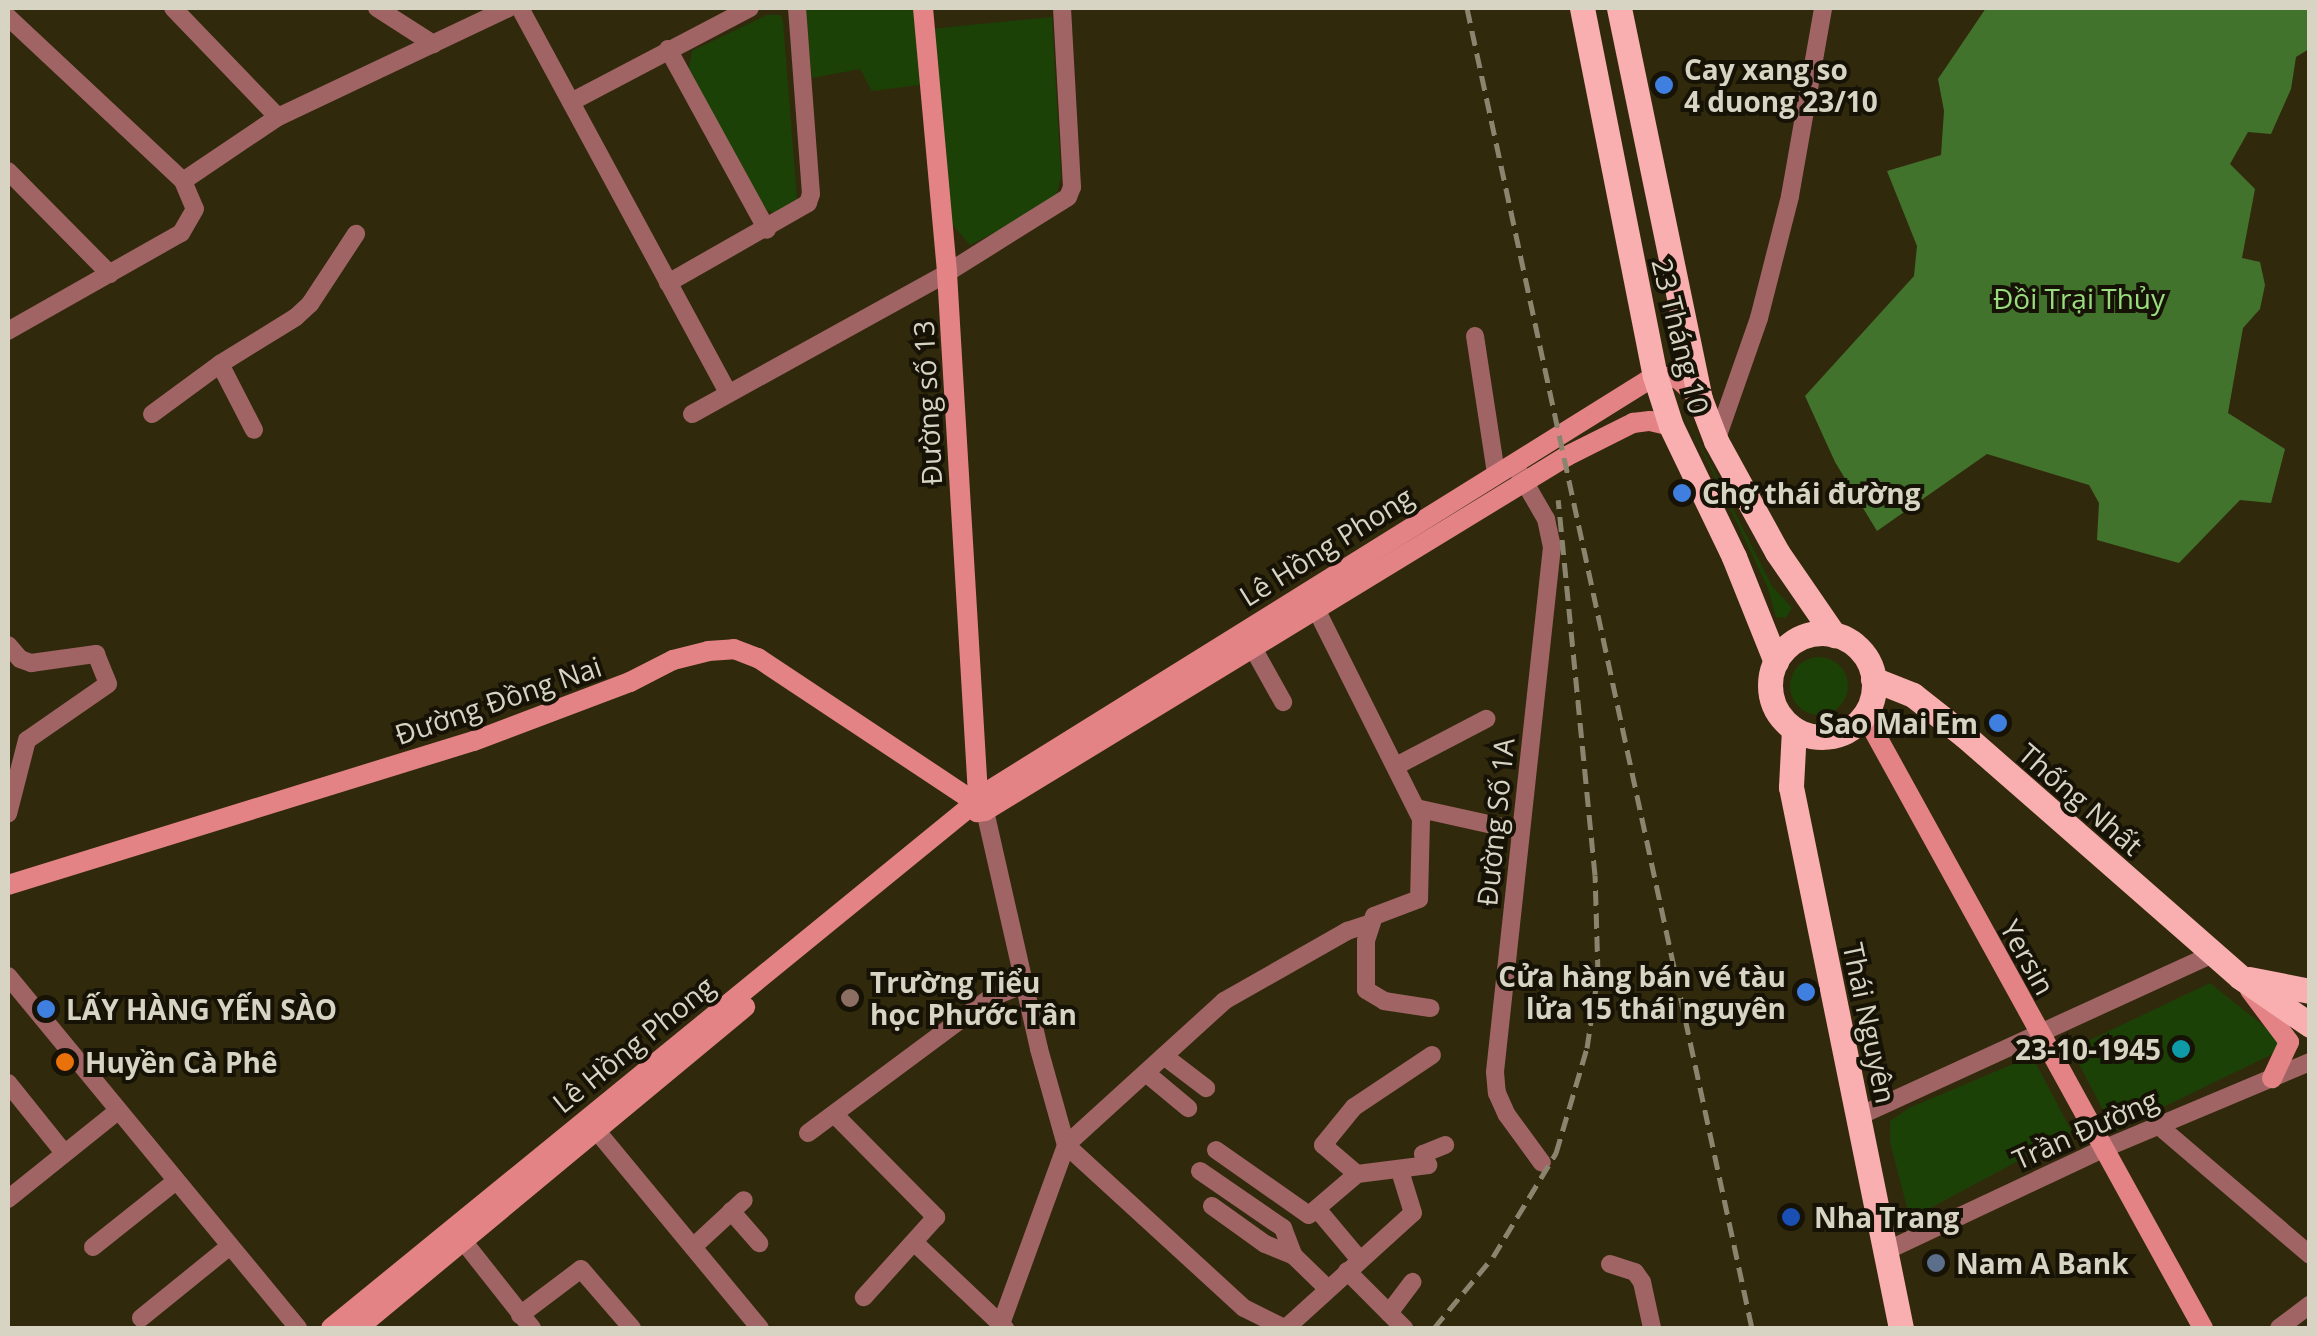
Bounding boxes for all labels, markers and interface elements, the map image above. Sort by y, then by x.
place label: Cay xang so 4 duong 23/10 [1684,52,1878,118]
marker: Cay xang so 4 duong 23/10 [1653,74,1675,96]
street label: 23 Tháng 10 [1645,255,1717,417]
park label: Đồi Trại Thủy [1993,281,2165,315]
street label: Đường số 13 [906,320,948,486]
place label: Chợ thái đường [1702,476,1921,510]
street label: Lê Hồng Phong [1233,479,1419,613]
marker: Chợ thái đường [1671,482,1693,504]
street label: Đường Đồng Nai [390,649,606,751]
place label: Sao Mai Em [1819,706,1978,740]
marker: Sao Mai Em [1987,712,2009,734]
street label: Đường Số 1A [1469,736,1521,908]
street label: Thống Nhất [2012,736,2150,862]
street label: Yersin [1994,914,2062,1000]
street label: Thái Nguyên [1837,940,1903,1106]
place label: Cửa hàng bán vé tàu lửa 15 thái nguyên [1498,959,1786,1025]
place label: Trường Tiểu học Phước Tân [870,965,1077,1031]
street label: Lê Hồng Phong [545,969,721,1119]
marker: Cửa hàng bán vé tàu lửa 15 thái nguyên [1795,981,1817,1003]
marker: Trường Tiểu học Phước Tân [839,987,861,1009]
place label: LẤY HÀNG YẾN SÀO [66,992,337,1026]
marker: LẤY HÀNG YẾN SÀO [35,998,57,1020]
place label: 23-10-1945 [2015,1032,2161,1066]
marker: 23-10-1945 [2170,1038,2192,1060]
place label: Huyền Cà Phê [85,1045,278,1079]
marker: Huyền Cà Phê [54,1051,76,1073]
street label: Trần Đường [2007,1082,2163,1176]
place label: Nha Trang [1814,1200,1959,1234]
marker: Nha Trang [1778,1204,1804,1230]
place label: Nam A Bank [1956,1246,2129,1280]
marker: Nam A Bank [1925,1252,1947,1274]

